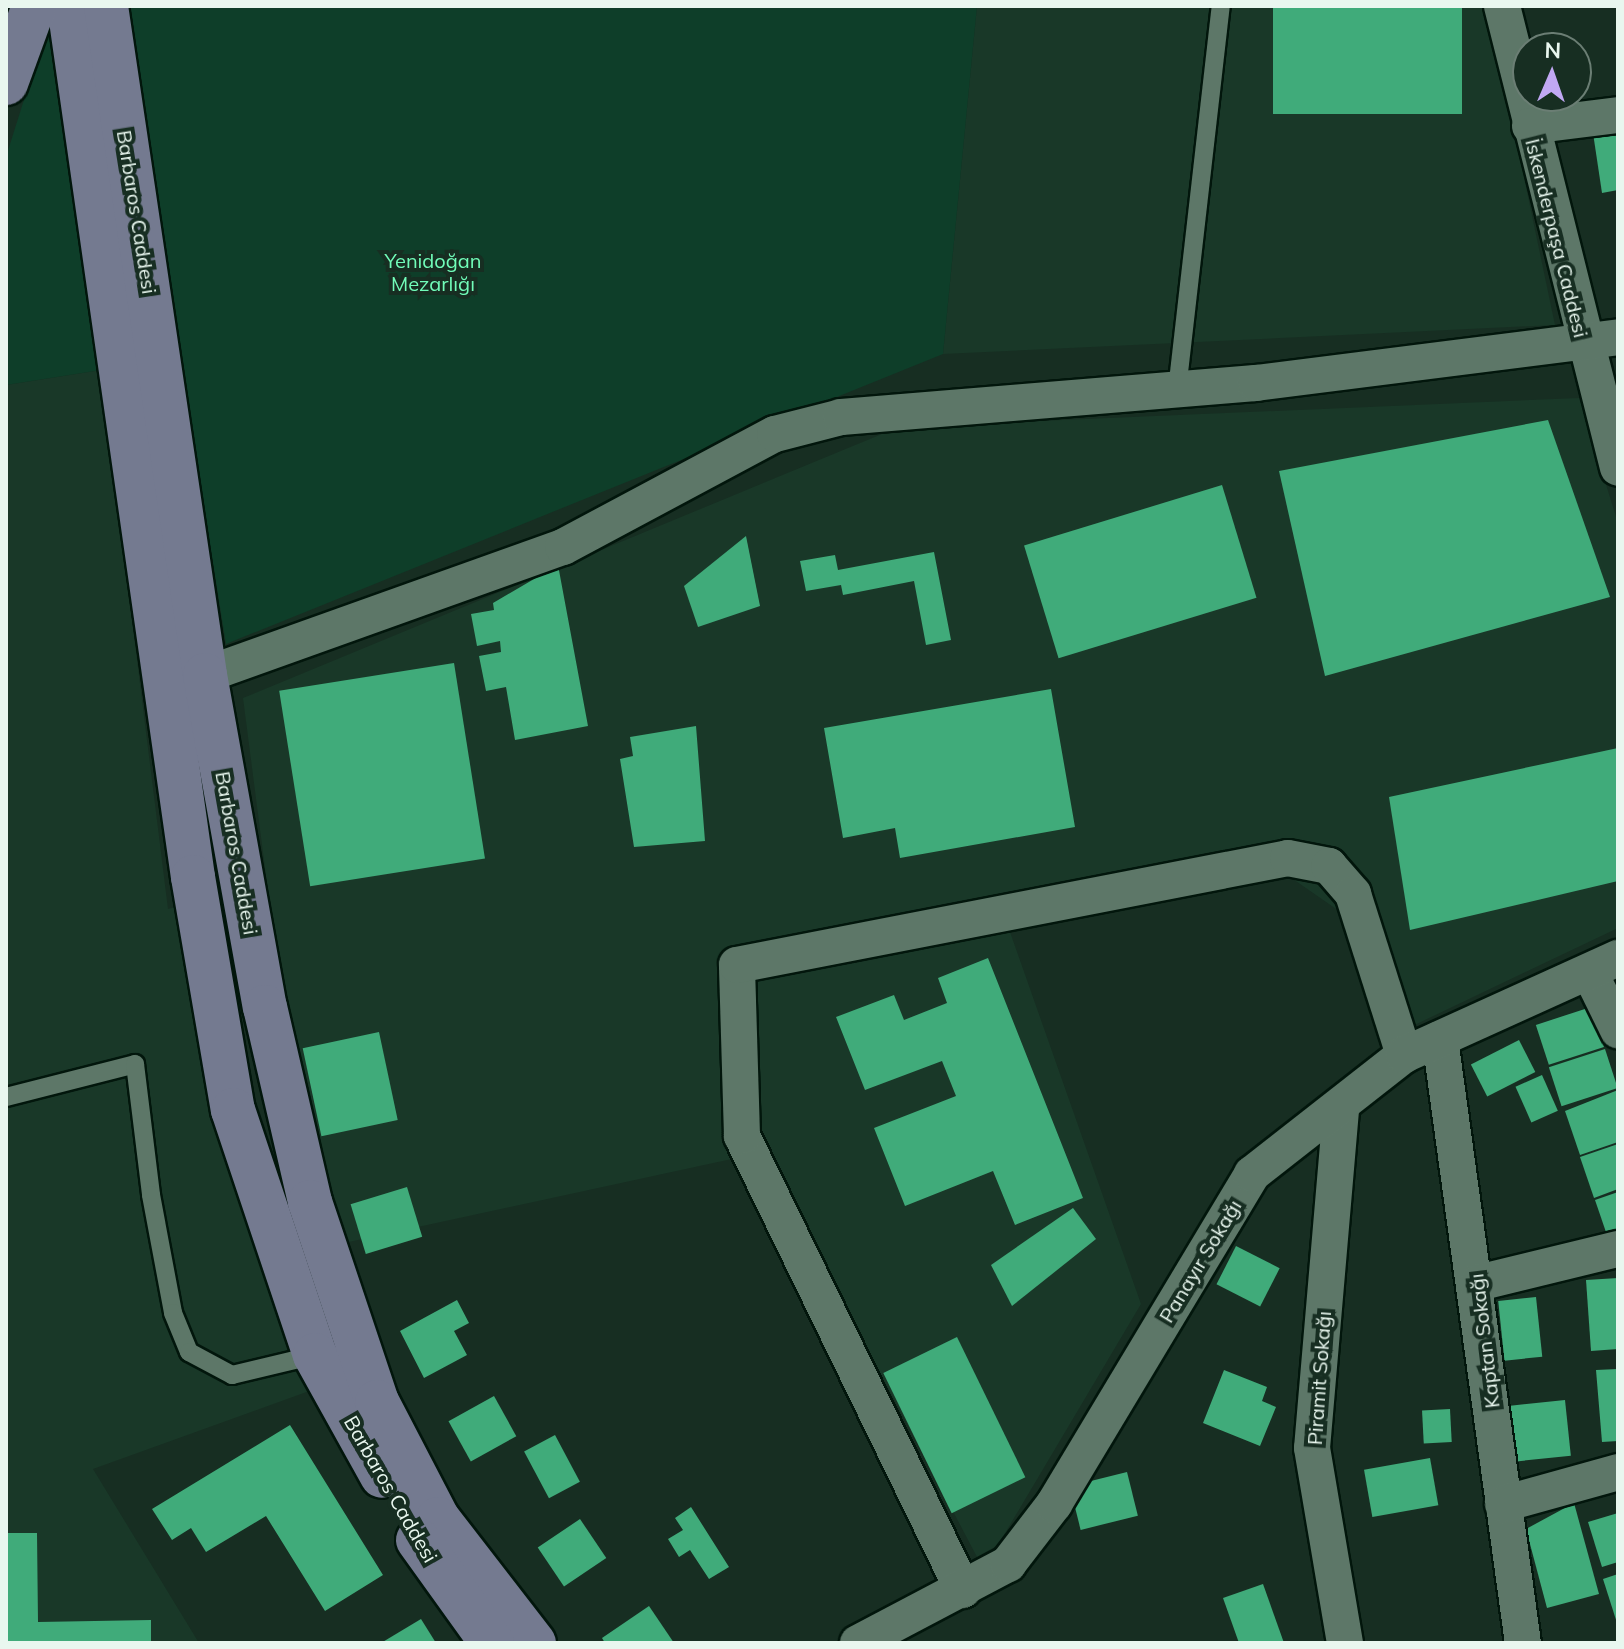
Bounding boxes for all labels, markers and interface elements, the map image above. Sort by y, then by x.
north arrow [1512,32,1592,112]
text: N [1544,36,1562,64]
street label: Barbaros Caddesi [112,128,162,296]
street label: İskenderpaşa Caddesi [1521,136,1593,340]
park label: Yenidoğan Mezarlığı [384,249,482,296]
street label: Barbaros Caddesi [211,769,263,937]
street label: Panayır Sokağı [1154,1195,1246,1327]
street label: Kaptan Sokağı [1464,1272,1504,1410]
street label: Piramit Sokağı [1302,1310,1336,1446]
street label: Barbaros Caddesi [339,1411,443,1567]

